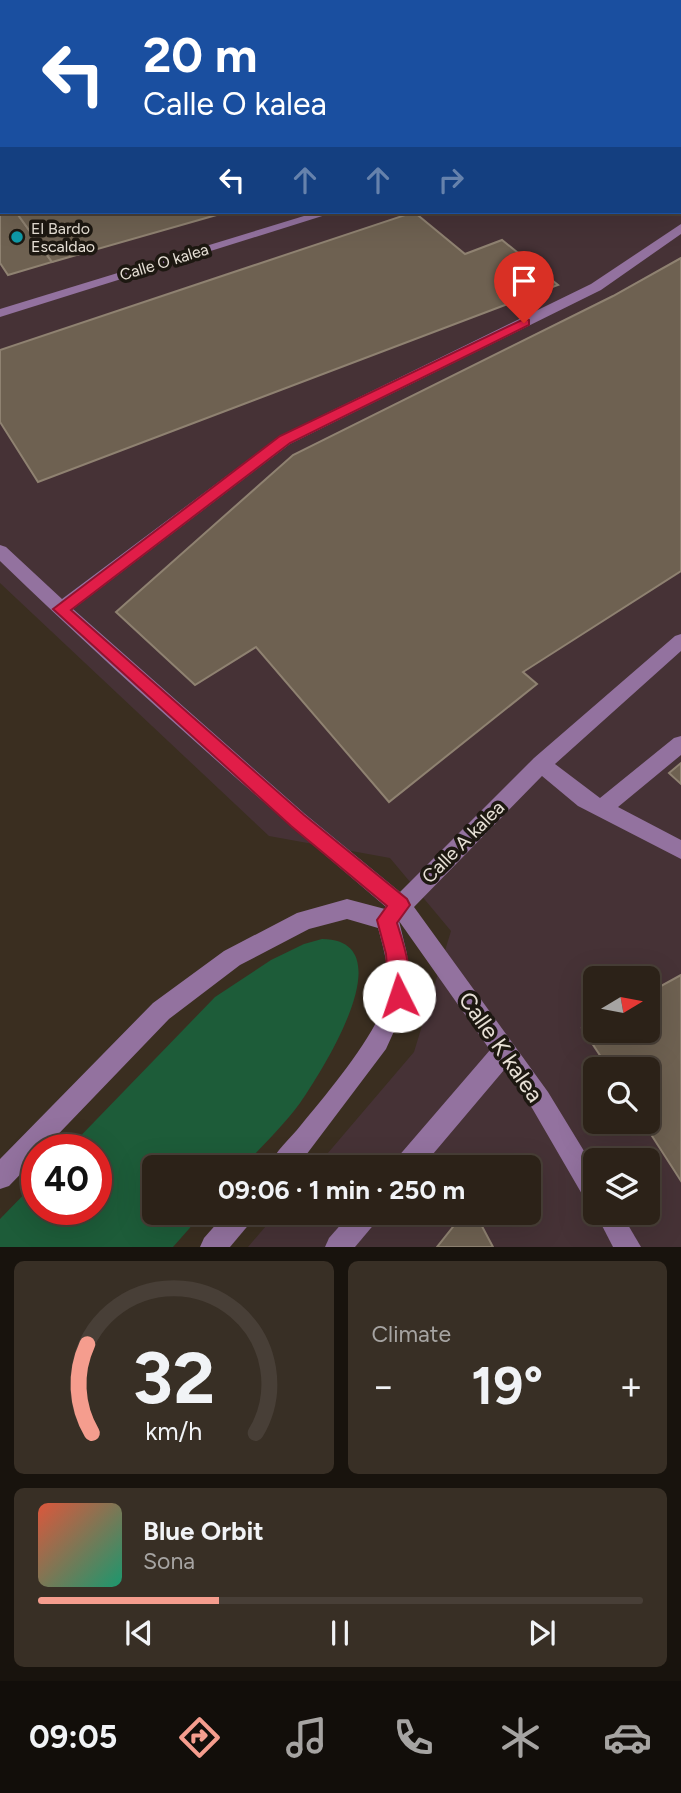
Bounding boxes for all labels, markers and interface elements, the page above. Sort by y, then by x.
text: 20 m [143,25,258,84]
icon: left [28,28,119,119]
text: Calle O kalea [143,85,327,123]
icon: left [213,161,251,199]
icon: ahead [286,161,324,199]
icon: ahead [359,161,397,199]
icon: right [432,161,470,199]
place label: El Bardo Escaldao [31,219,95,256]
marker: El Bardo Escaldao [9,229,25,245]
street label: Calle O kalea [117,239,211,285]
pin [494,251,554,323]
icon: arrive [505,262,543,300]
street label: Calle A kalea [417,796,509,888]
position arrow [362,959,436,1033]
north arrow [583,966,660,1043]
map controls [583,966,660,1225]
street label: Calle K kalea [453,986,549,1108]
button: search [583,1057,660,1134]
speed limit sign: 40 [21,1134,112,1225]
button: layers [583,1148,660,1225]
text: 09:06 · 1 min · 250 m [218,1174,465,1206]
text: Climate [372,1320,451,1348]
text: 32 [132,1335,215,1422]
text: 19° [471,1355,543,1417]
text: − [372,1363,395,1409]
text: + [619,1363,643,1409]
text: km/h [145,1416,202,1446]
text: Blue Orbit [143,1515,264,1547]
text: Sona [143,1547,195,1575]
icon: previous [120,1614,158,1652]
icon: pause [321,1614,359,1652]
icon: next [523,1614,561,1652]
icon: directions [175,1713,224,1762]
icon: music [282,1713,331,1762]
icon: phone [389,1713,438,1762]
icon: climate [496,1713,545,1762]
icon: car [603,1713,652,1762]
text: 09:05 [29,1718,117,1756]

